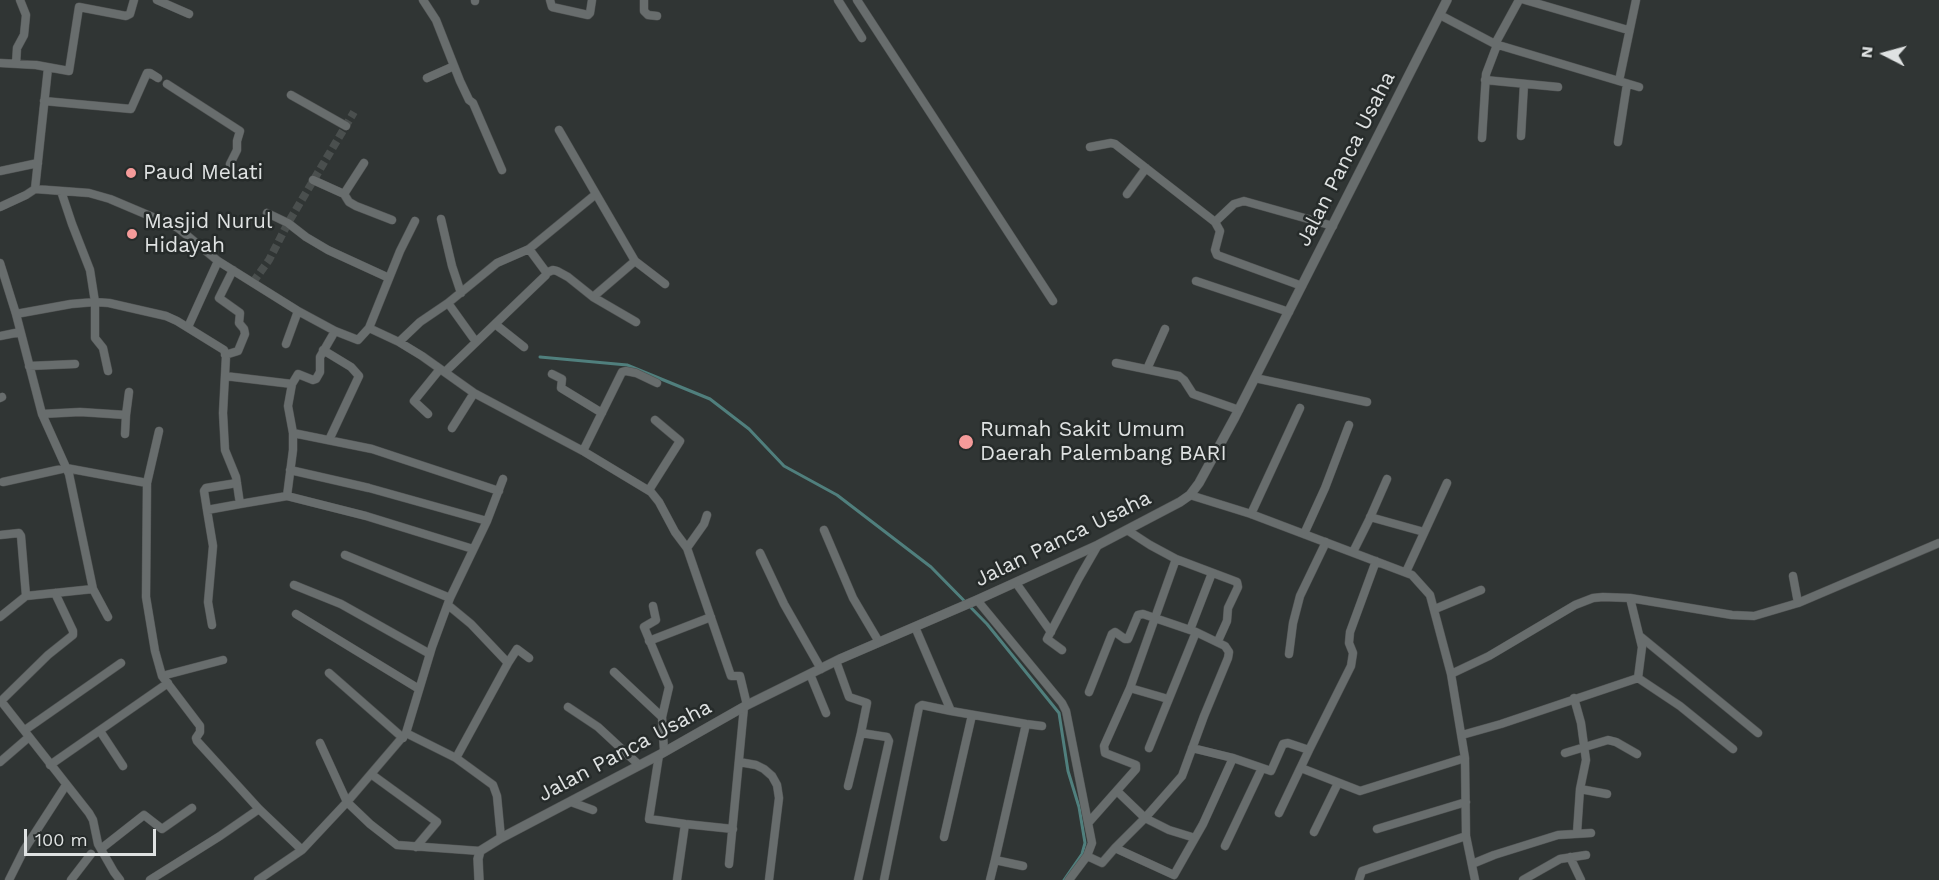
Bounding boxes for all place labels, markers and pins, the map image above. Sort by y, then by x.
place label: Paud Melati [143,160,263,186]
marker: Paud Melati [124,166,138,180]
place label: Masjid Nurul Hidayah [144,209,272,259]
marker: Masjid Nurul Hidayah [125,227,139,241]
place label: Rumah Sakit Umum Daerah Palembang BARI [980,417,1227,467]
marker: Rumah Sakit Umum Daerah Palembang BARI [957,433,975,451]

